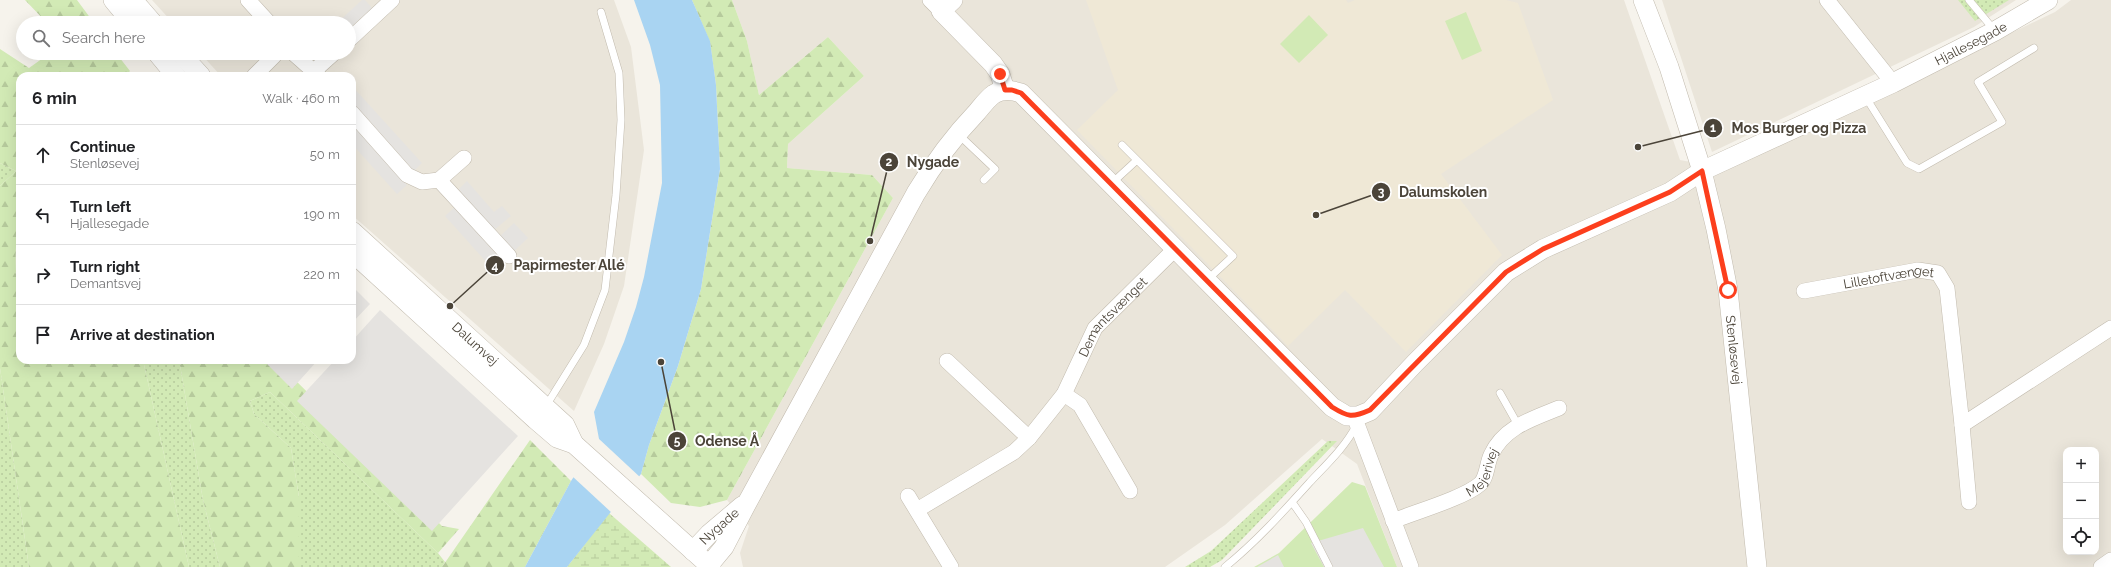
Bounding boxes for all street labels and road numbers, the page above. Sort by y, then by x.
street label: Hjallesegade [1932,18,2010,68]
street label: Lilletoftvænget [1842,262,1936,291]
street label: Demantsvænget [1075,273,1150,359]
street label: Stenløsevej [1723,314,1745,385]
street label: Dalumvej [449,319,501,368]
street label: Mejerivej [1463,445,1501,499]
street label: Nygade [696,504,742,547]

